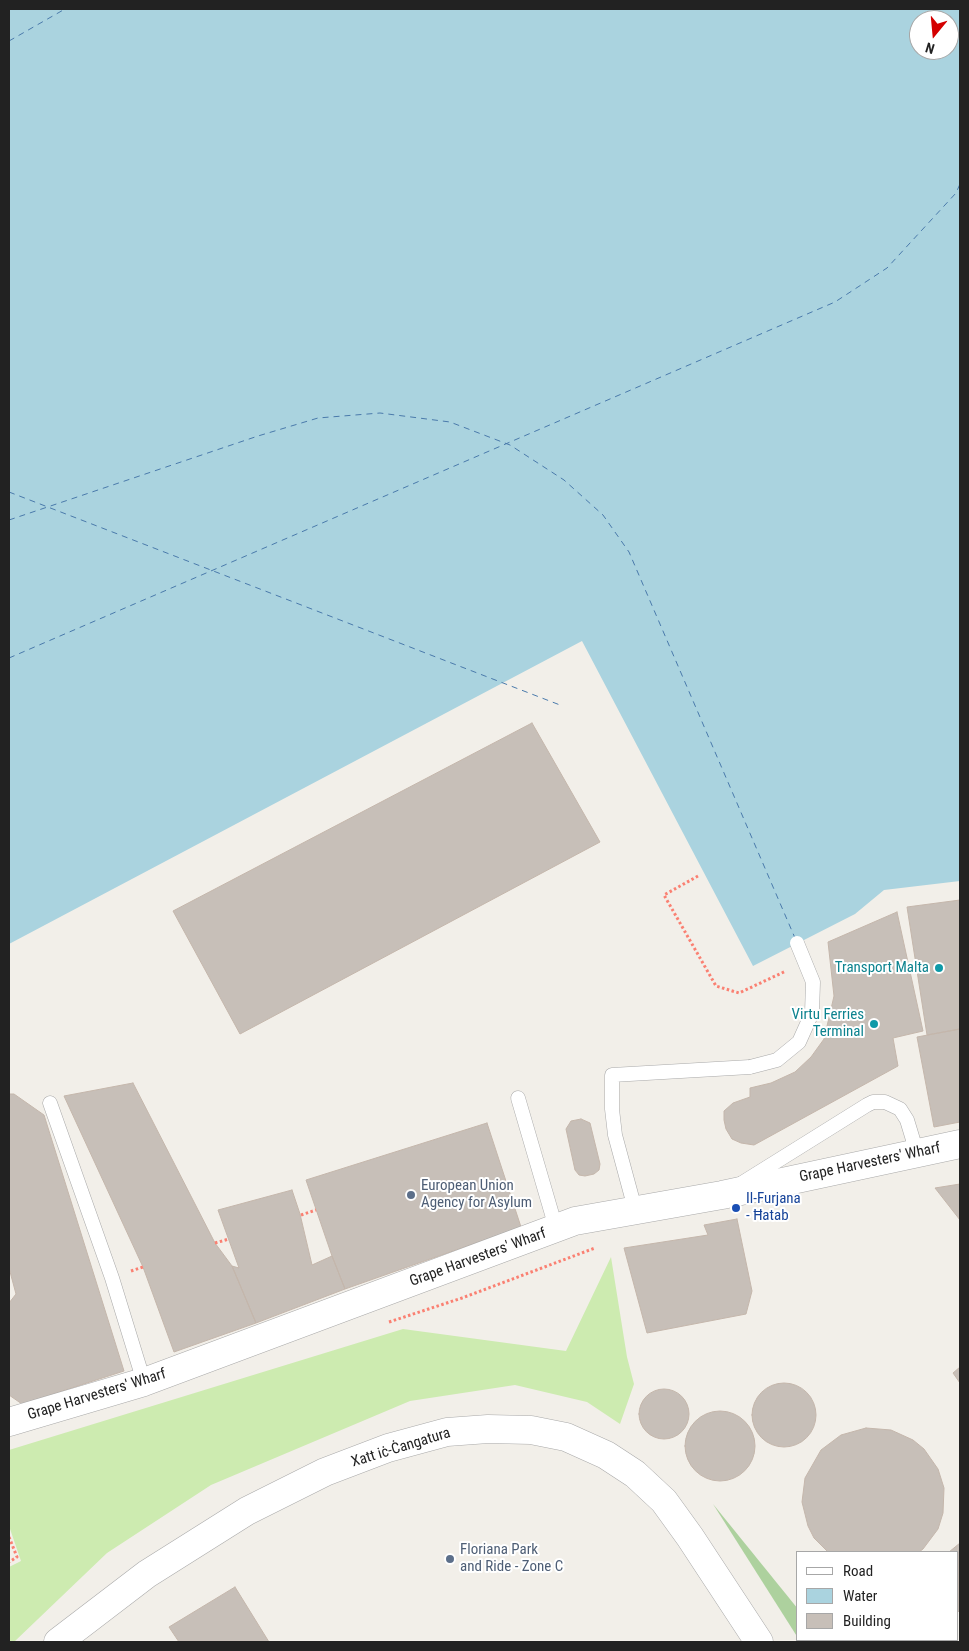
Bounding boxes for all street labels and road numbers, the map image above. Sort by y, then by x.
street label: Grape Harvesters' Wharf [798,1139,942,1187]
street label: Grape Harvesters' Wharf [407,1225,549,1291]
street label: Grape Harvesters' Wharf [26,1365,168,1425]
street label: Xatt iċ-Ċangatura [349,1424,453,1472]

